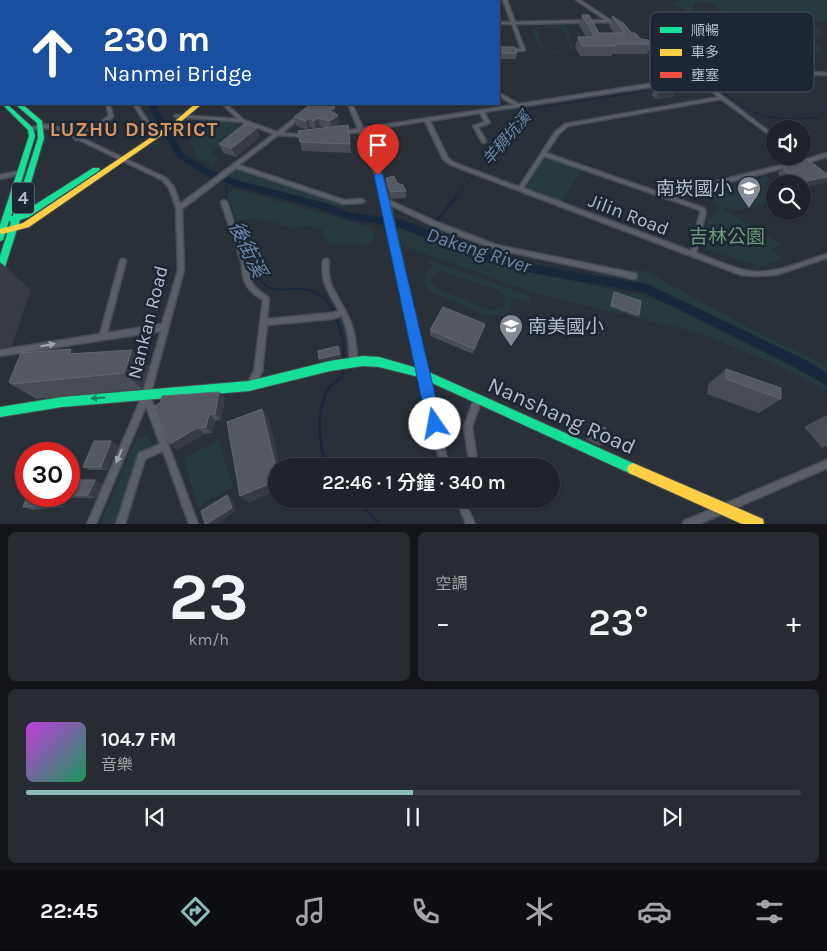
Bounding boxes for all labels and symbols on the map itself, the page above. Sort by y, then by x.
legend [650,12,814,92]
text: 順暢 [691,22,719,39]
text: 車多 [691,44,719,61]
text: 壅塞 [691,67,719,84]
water label: 羊稠坑溪 [478,106,536,169]
district label: LUZHU DISTRICT [50,118,218,141]
pin [357,124,399,175]
school or university icon: 南崁國小 [736,175,762,209]
place label: 南崁國小 [656,178,732,200]
road number: 4 [12,182,34,214]
street label: Jilin Road [585,190,672,240]
water label: 後街溪 [224,217,272,284]
water label: Dakeng River [424,223,535,278]
park label: 吉林公園 [689,226,765,248]
street label: Nankan Road [123,263,173,381]
school or university icon: 南美國小 [498,313,524,347]
place label: 南美國小 [528,316,604,338]
one-way arrow [40,340,56,348]
street label: Nanshang Road [484,372,639,460]
one-way arrow [90,395,106,403]
position arrow [408,397,460,449]
speed limit sign: 30 [15,442,80,507]
one-way arrow [114,449,122,463]

